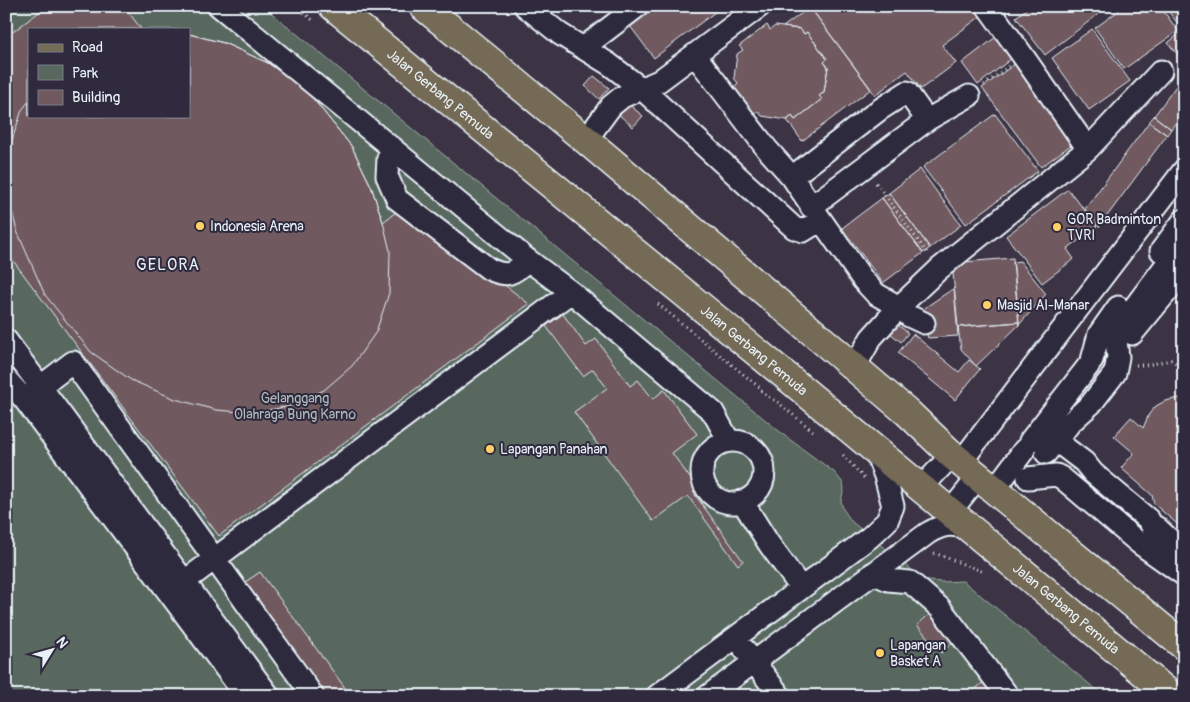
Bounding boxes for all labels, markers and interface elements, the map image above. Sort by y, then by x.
legend [28,28,190,118]
text: Road [72,38,103,57]
street label: Jalan Gerbang Pemuda [383,46,497,143]
text: Park [72,64,99,83]
text: Building [72,88,120,107]
place label: GOR Badminton TVRI [1067,211,1161,244]
place label: Indonesia Arena [210,218,304,235]
marker: Indonesia Arena [194,220,206,232]
marker: GOR Badminton TVRI [1051,221,1063,233]
district label: GELORA [136,255,200,275]
place label: Masjid Al-Manar [997,297,1089,314]
marker: Masjid Al-Manar [981,299,993,311]
street label: Jalan Gerbang Pemuda [697,302,811,399]
park label: Gelanggang Olahraga Bung Karno [234,390,356,423]
place label: Lapangan Panahan [500,441,607,458]
marker: Lapangan Panahan [484,443,496,455]
street label: Jalan Gerbang Pemuda [1009,560,1123,658]
north arrow [28,624,78,674]
text: N [52,634,72,651]
place label: Lapangan Basket A [890,637,946,670]
marker: Lapangan Basket A [874,647,886,659]

